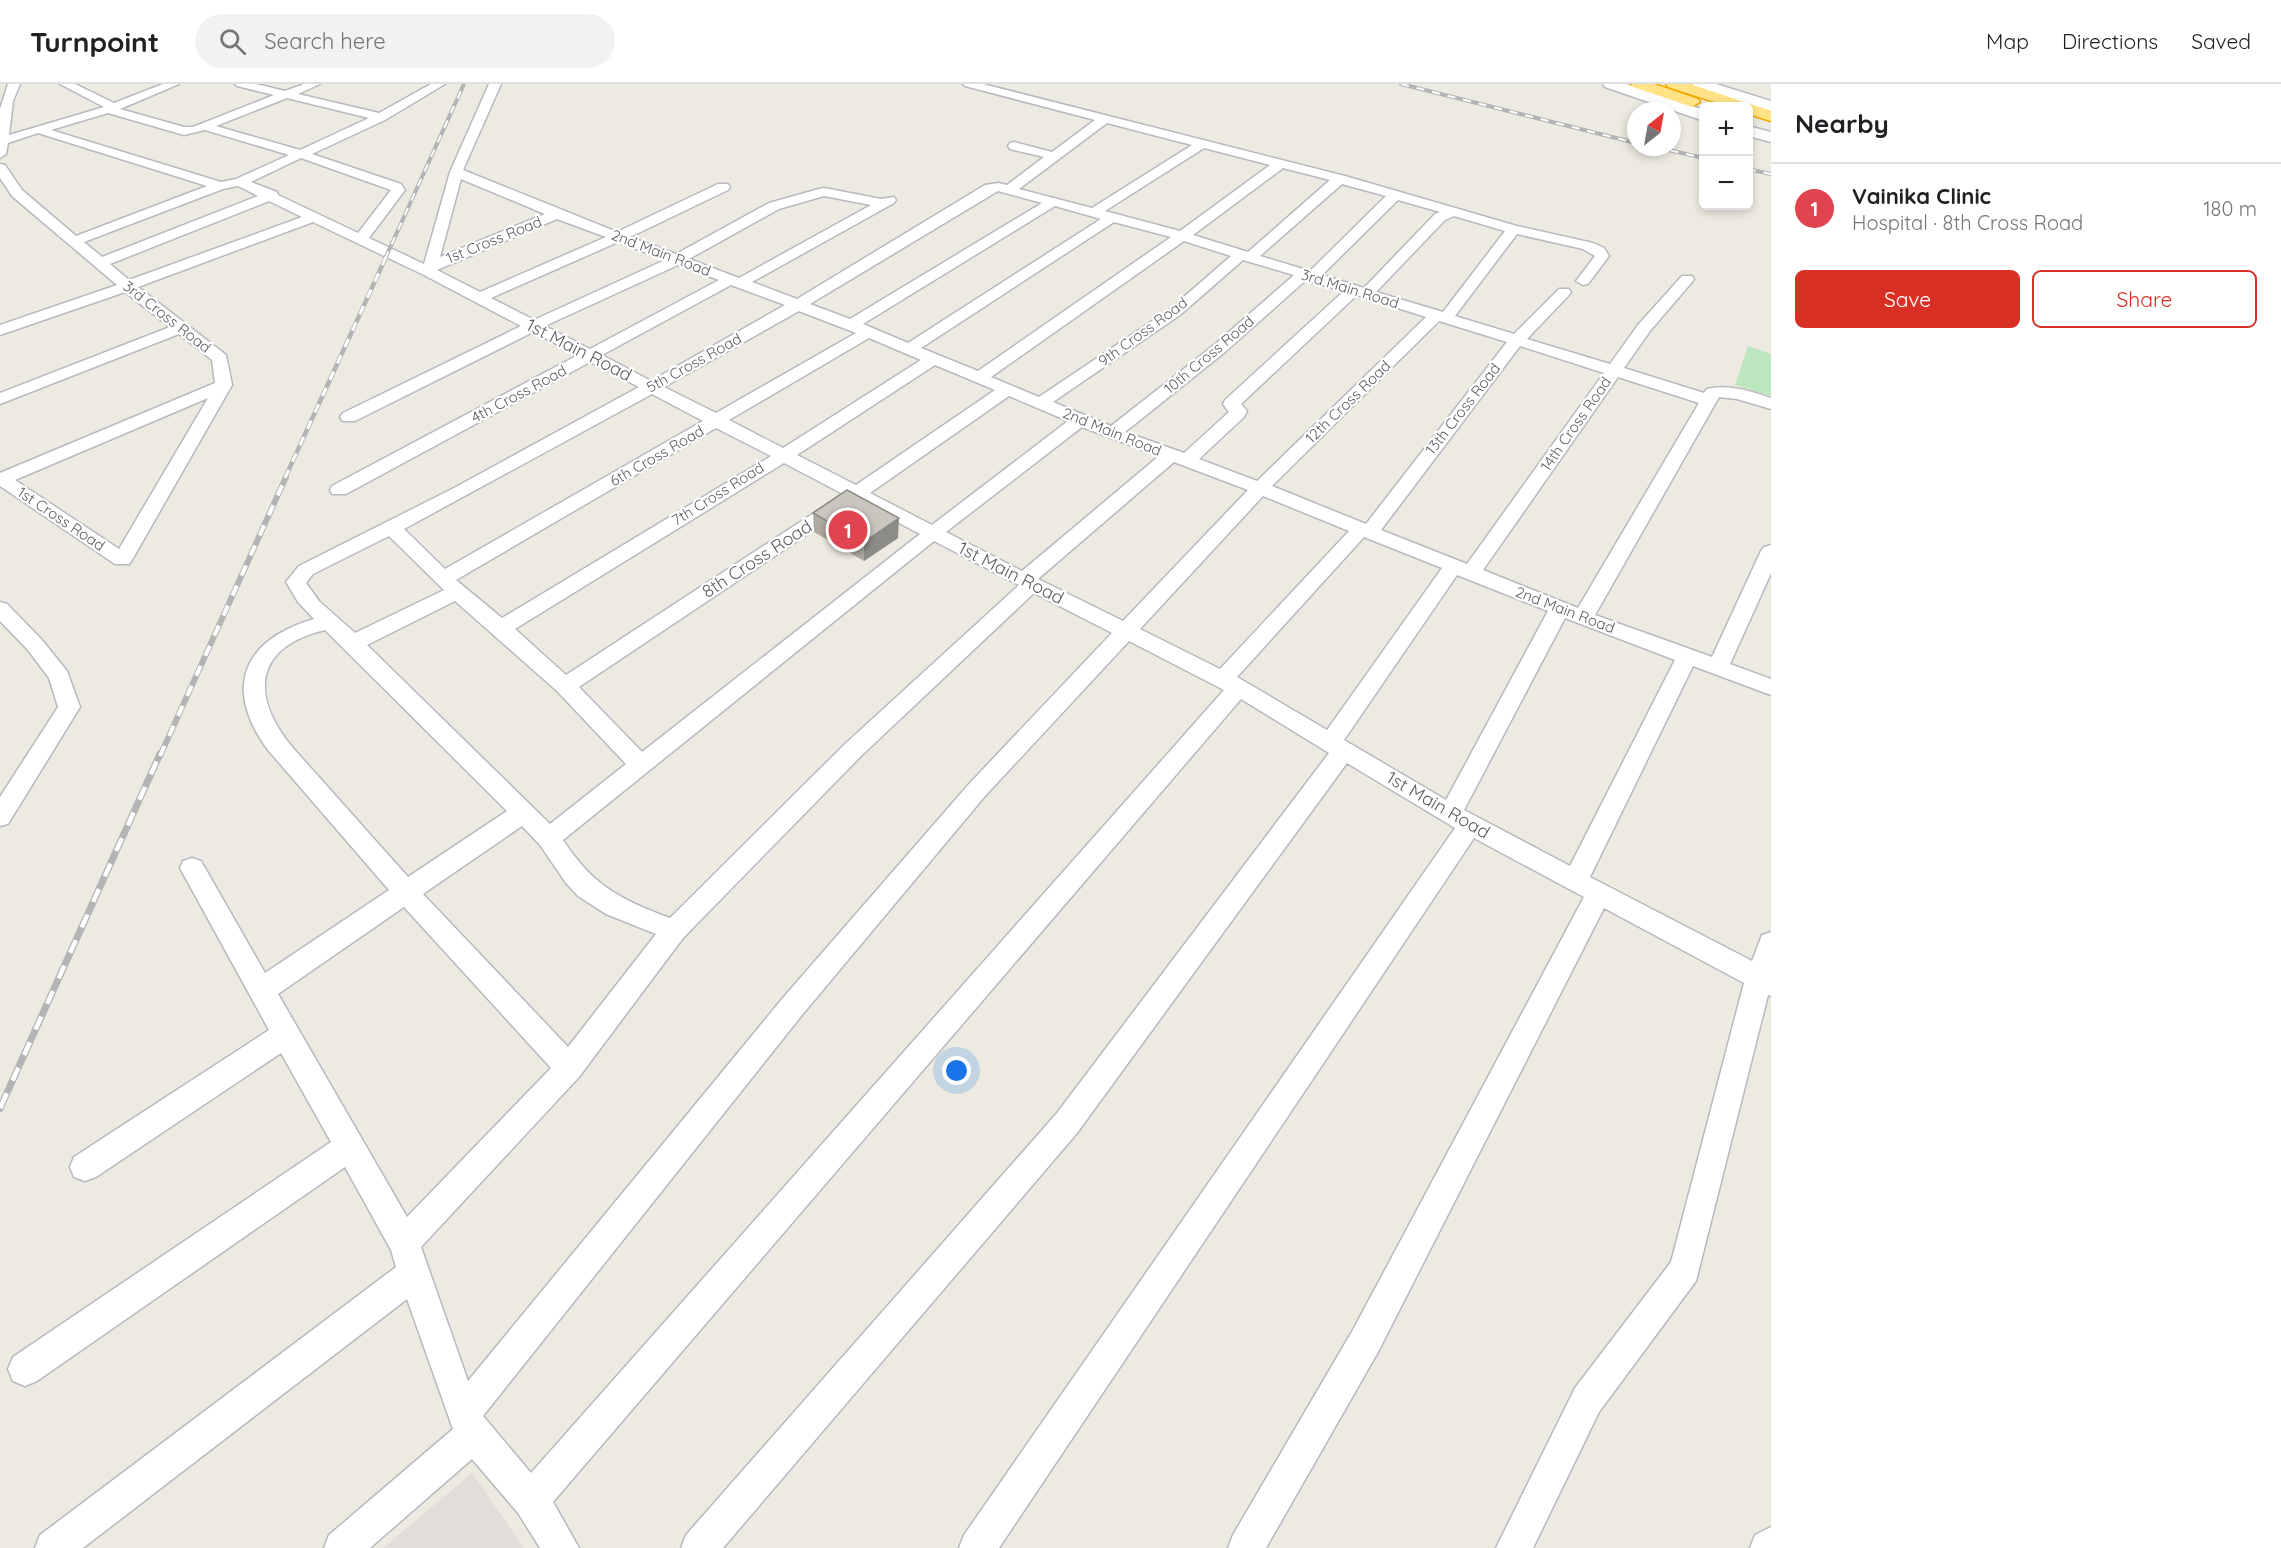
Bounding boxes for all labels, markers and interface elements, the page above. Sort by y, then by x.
search box [195,14,615,68]
text: Turnpoint [30,24,159,59]
icon: search [216,25,249,58]
text: Search here [264,27,386,55]
text: Map [1986,28,2029,54]
text: Directions [2062,28,2158,54]
text: Saved [2191,28,2251,54]
north arrow [1627,102,1681,156]
map controls [1699,102,1753,210]
button: + [1699,102,1753,156]
text: Nearby [1795,107,1889,140]
button: − [1699,156,1753,210]
text: Vainika Clinic [1852,182,1991,210]
text: 1 [1811,196,1818,221]
text: 180 m [2203,196,2257,221]
text: Hospital · 8th Cross Road [1852,210,2083,235]
street label: 1st Cross Road [443,212,544,267]
street label: 2nd Main Road [609,225,714,280]
street label: 3rd Main Road [1299,265,1401,312]
button: Save [1795,270,2020,328]
button: Share [2032,270,2257,328]
street label: 3rd Cross Road [120,276,215,357]
street label: 9th Cross Road [1094,293,1191,370]
street label: 10th Cross Road [1160,311,1258,398]
street label: 1st Main Road [522,313,636,386]
street label: 5th Cross Road [643,329,745,396]
street label: 12th Cross Road [1301,356,1394,447]
street label: 13th Cross Road [1421,359,1504,458]
street label: 4th Cross Road [468,360,570,427]
street label: 14th Cross Road [1536,373,1615,474]
street label: 2nd Main Road [1060,403,1164,460]
street label: 6th Cross Road [606,421,707,490]
street label: 7th Cross Road [668,458,767,529]
street label: 1st Cross Road [14,482,109,555]
pin: 1 [828,508,868,552]
street label: 8th Cross Road [697,514,816,603]
street label: 1st Main Road [954,536,1068,609]
street label: 2nd Main Road [1513,582,1618,637]
street label: 1st Main Road [1382,766,1494,843]
your location [942,1056,971,1085]

